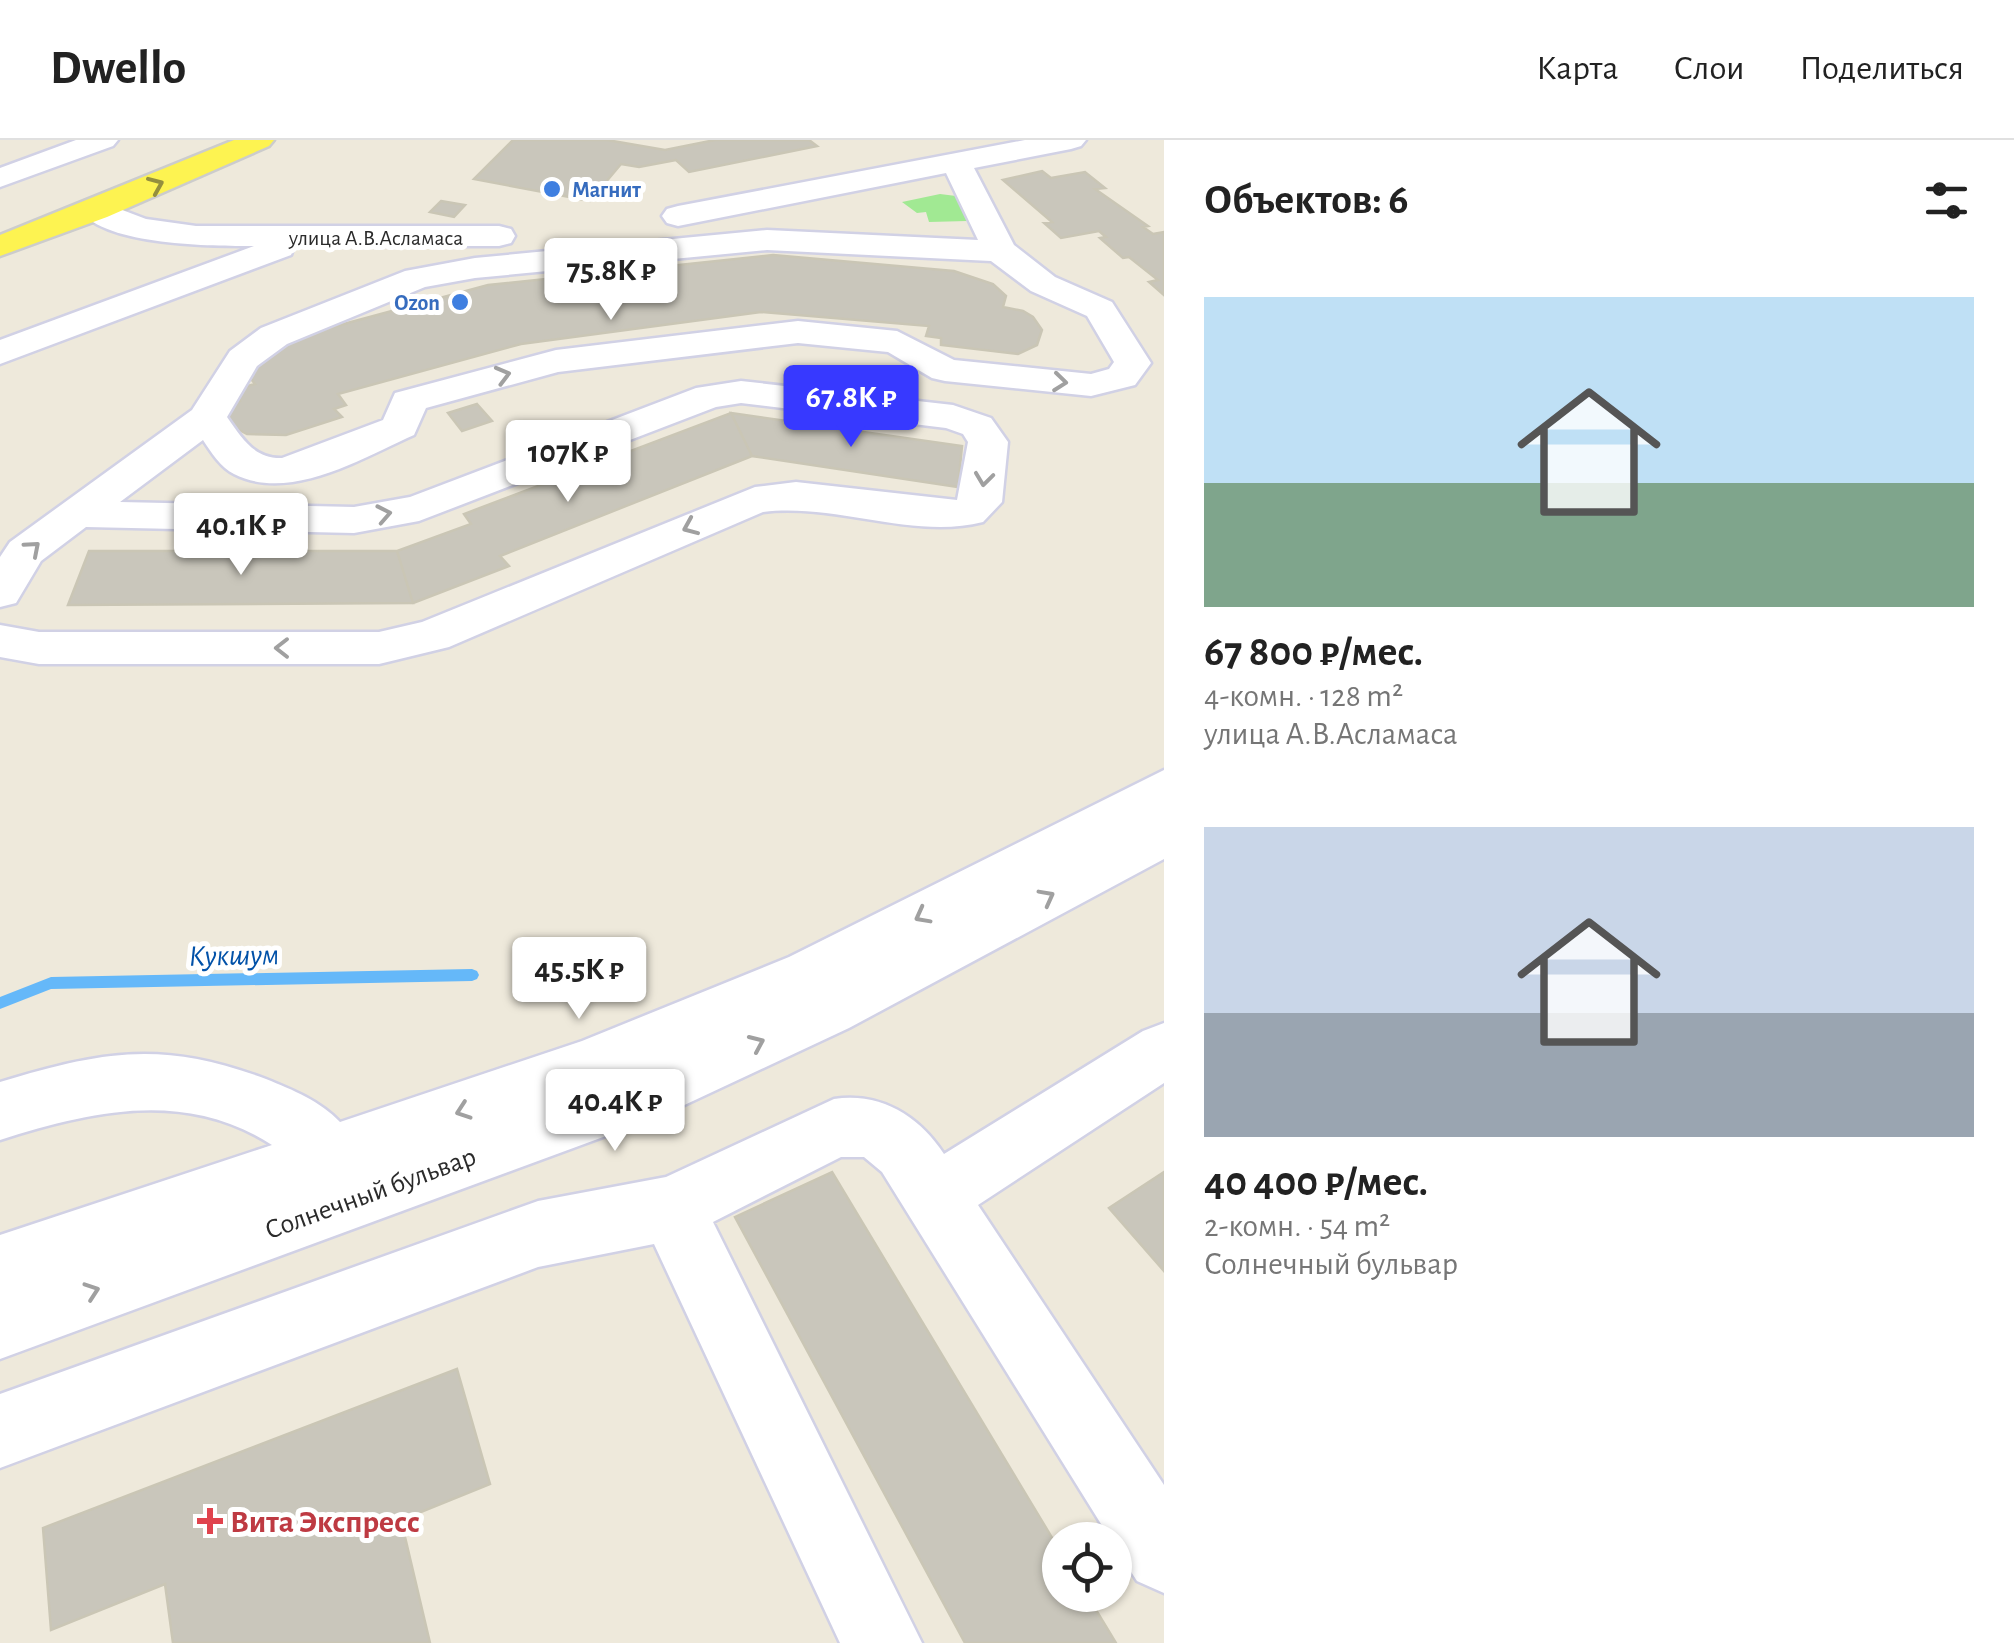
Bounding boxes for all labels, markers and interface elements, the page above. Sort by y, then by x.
text: Dwello [50,45,186,93]
text: Карта [1536,51,1618,86]
text: Слои [1673,51,1745,86]
text: Поделиться [1800,51,1964,86]
icon: filters [1919,173,1974,228]
one-way arrow [146,177,164,197]
marker: Магнит [541,178,563,200]
place label: Магнит [572,179,641,201]
text: Объектов: 6 [1204,179,1408,221]
street label: улица А.В.Асламаса [288,227,463,249]
pin: 75.8K ₽ [519,238,703,323]
text: 75.8K ₽ [566,254,656,286]
marker: Ozon [449,291,471,313]
place label: Ozon [394,292,440,314]
icon: home [1499,362,1679,542]
pin: 67.8K ₽ [759,365,943,450]
one-way arrow [493,366,511,387]
one-way arrow [1052,371,1068,392]
text: 67.8K ₽ [806,381,896,413]
pin: 107K ₽ [487,420,649,505]
text: 107K ₽ [528,436,608,468]
one-way arrow [974,472,995,488]
pin: 40.1K ₽ [149,493,333,578]
one-way arrow [375,505,392,526]
text: 40.1K ₽ [196,509,286,541]
one-way arrow [682,516,700,536]
one-way arrow [21,541,40,559]
text: 67 800 ₽/мес. [1204,631,1423,673]
one-way arrow [273,637,288,659]
text: 4-комн. · 128 m² [1204,680,1403,712]
text: улица А.В.Асламаса [1204,718,1458,750]
one-way arrow [1036,890,1055,909]
icon: home [1499,892,1679,1072]
one-way arrow [915,904,933,923]
pin: 45.5K ₽ [487,937,671,1022]
water label: Кукшум [189,940,279,972]
text: 45.5K ₽ [534,953,624,985]
one-way arrow [747,1035,765,1055]
pin: 40.4K ₽ [523,1069,707,1154]
text: 40.4K ₽ [568,1085,662,1117]
one-way arrow [455,1099,472,1119]
street label: Солнечный бульвар [261,1143,480,1245]
text: 40 400 ₽/мес. [1204,1161,1428,1203]
text: 2-комн. · 54 m² [1204,1210,1390,1242]
text: Солнечный бульвар [1204,1248,1458,1280]
one-way arrow [82,1282,99,1303]
place label: Вита Экспресс [230,1506,420,1538]
marker: Вита Экспресс [199,1510,221,1532]
map controls [1042,1522,1132,1612]
button: locate [1042,1522,1132,1612]

